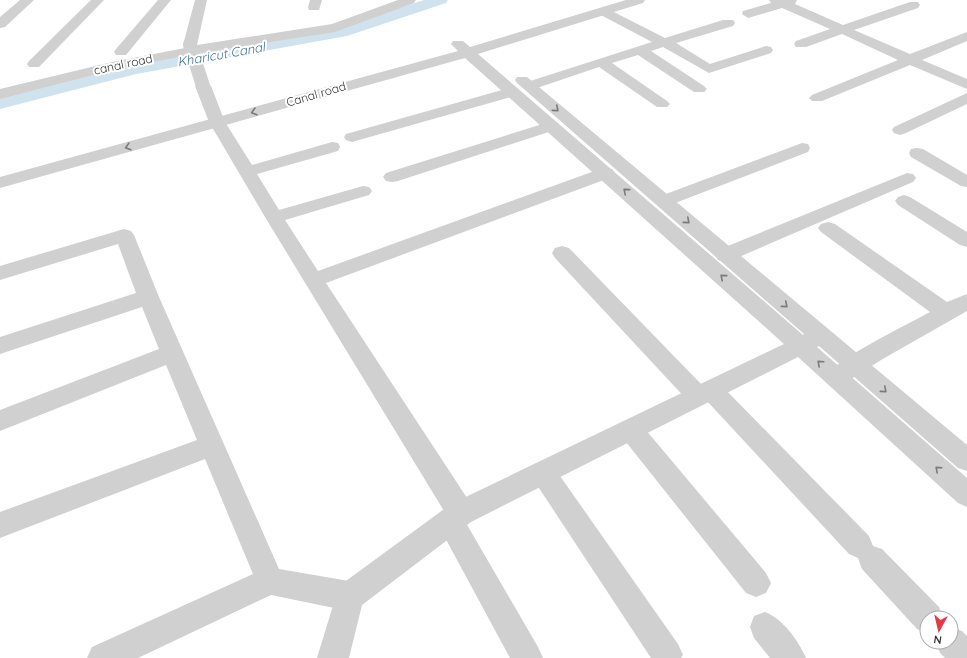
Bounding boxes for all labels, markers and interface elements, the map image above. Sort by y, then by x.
water label: Kharicut Canal [176,38,268,70]
street label: canal road [92,50,154,78]
street label: Canal road [284,78,348,110]
one-way arrow [552,104,559,111]
one-way arrow [250,107,257,116]
one-way arrow [125,142,132,151]
one-way arrow [623,188,630,195]
one-way arrow [682,216,689,223]
one-way arrow [720,274,728,282]
one-way arrow [781,301,788,308]
one-way arrow [818,361,825,368]
one-way arrow [880,385,887,392]
one-way arrow [935,466,943,473]
north arrow [919,610,959,650]
text: N [933,632,943,647]

